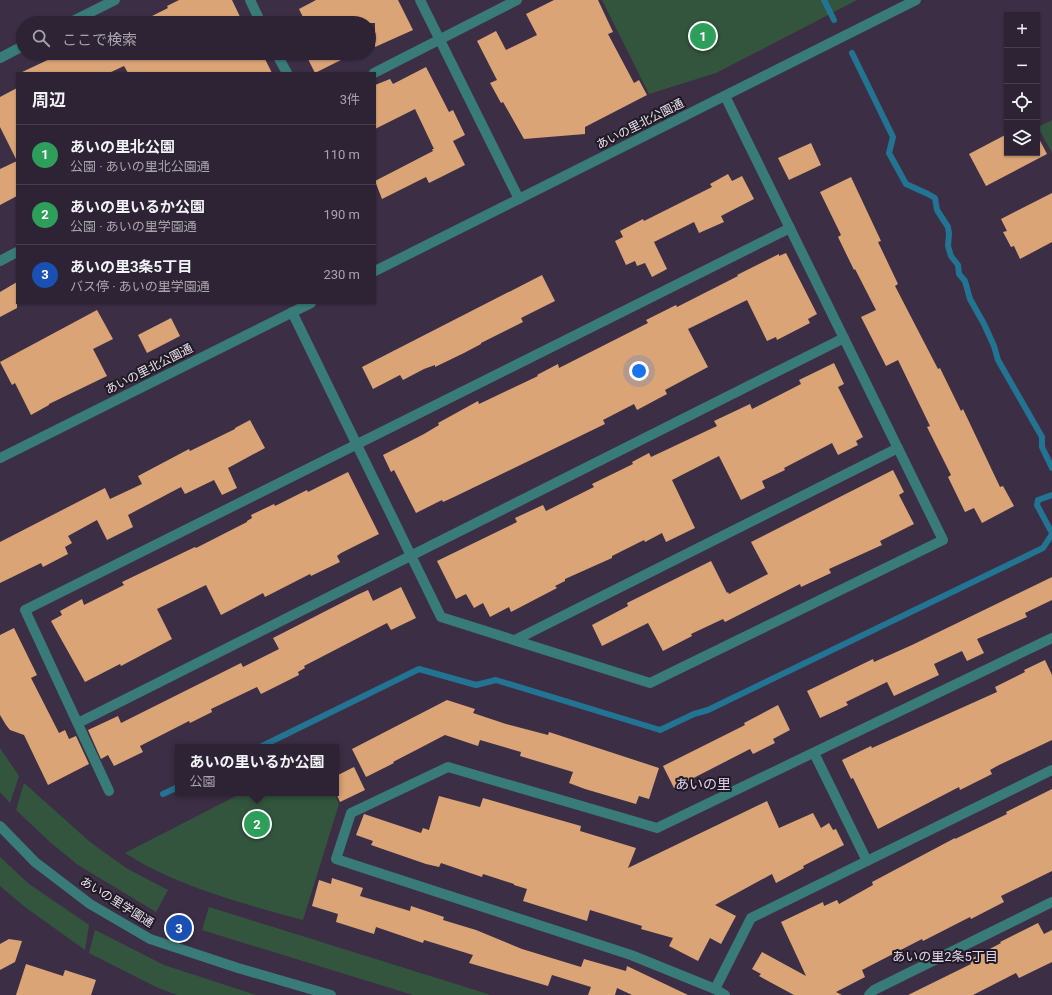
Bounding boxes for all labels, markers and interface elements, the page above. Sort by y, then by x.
map controls [1004,12,1040,156]
button: + [1004,12,1040,48]
search box [16,16,376,60]
pin: 1 [690,21,716,51]
icon: search [30,27,52,49]
text: ここで検索 [62,31,137,49]
button: − [1004,48,1040,84]
button: locate [1004,84,1040,120]
text: 周辺 [32,90,66,110]
text: 3件 [340,92,360,107]
street label: あいの里北公園通 [594,96,686,152]
button: layers [1004,120,1040,156]
text: あいの里北公園 [70,138,175,156]
text: 1 [41,147,49,162]
text: 110 m [323,147,360,162]
text: 公園 · あいの里北公園通 [70,159,210,174]
text: あいの里いるか公園 [70,198,205,216]
text: 2 [41,207,49,222]
text: 190 m [323,207,360,222]
text: 公園 · あいの里学園通 [70,219,197,234]
text: あいの里3条5丁目 [70,258,192,276]
text: 3 [41,267,49,282]
text: 230 m [323,267,360,282]
text: バス停 · あいの里学園通 [70,279,210,294]
street label: あいの里北公園通 [103,341,195,397]
your location [629,361,649,381]
popup [175,744,339,796]
text: あいの里いるか公園 [189,753,325,771]
text: 公園 [189,774,216,789]
district label: あいの里 [675,776,731,792]
pin: 2 [244,809,270,839]
street label: あいの里学園通 [78,874,156,930]
pin: 3 [166,913,192,943]
district label: あいの里2条5丁目 [892,949,998,964]

